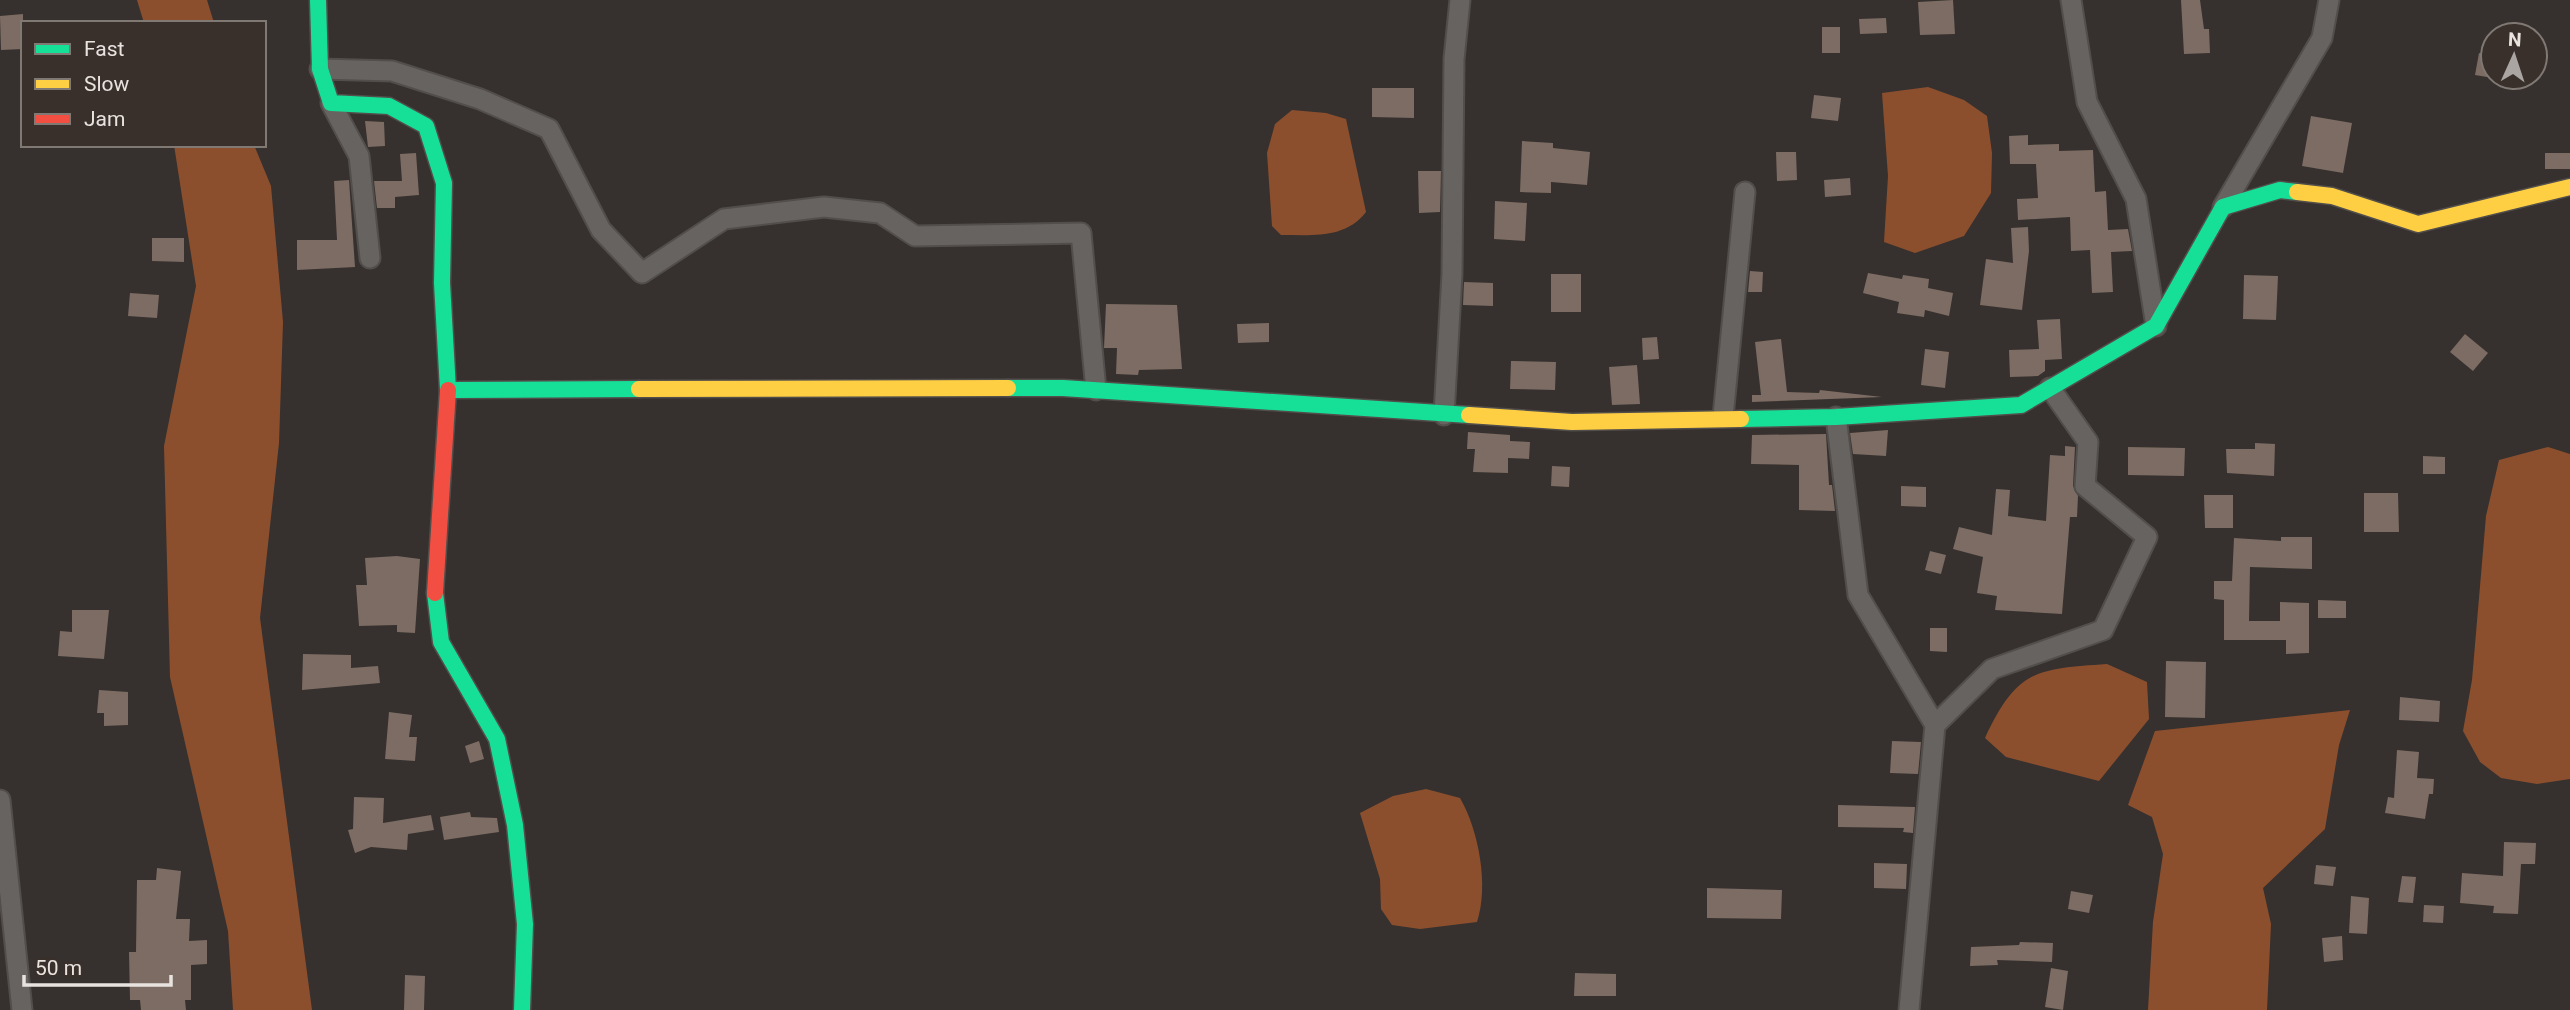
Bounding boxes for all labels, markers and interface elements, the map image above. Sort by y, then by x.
legend [21,21,266,147]
north arrow [2479,21,2549,91]
text: N [2508,28,2522,51]
text: Fast [84,37,125,61]
text: Slow [84,72,130,96]
text: Jam [84,107,125,131]
scale bar [24,944,172,988]
text: 50 m [35,956,82,980]

